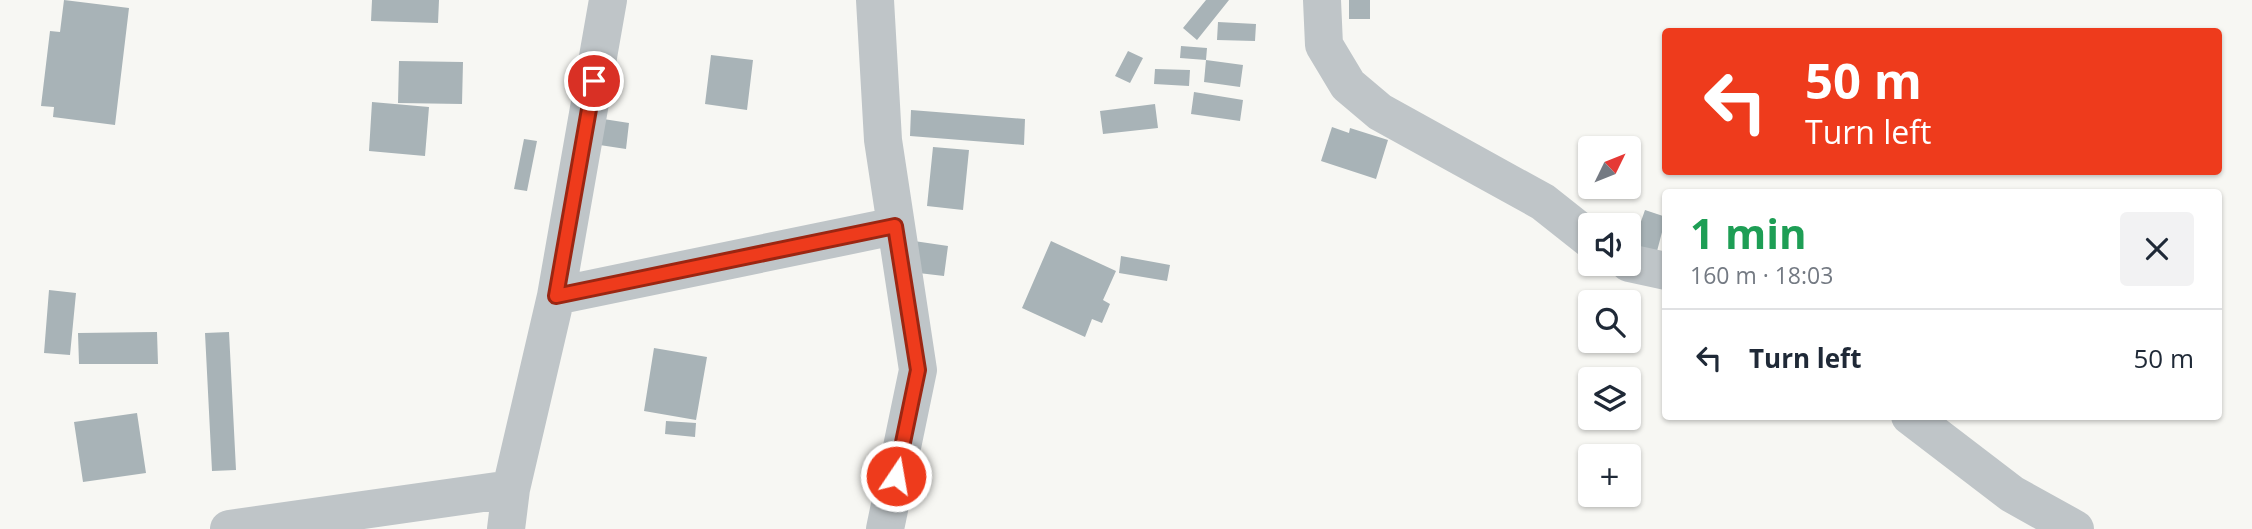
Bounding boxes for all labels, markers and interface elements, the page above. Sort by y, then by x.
text: 50 m [1805,47,1922,113]
pin [564,51,624,111]
icon: left [1690,56,1781,147]
icon: arrive [575,62,613,100]
text: Turn left [1805,110,1931,153]
north arrow [1578,136,1642,200]
map controls [1578,136,1641,507]
text: 1 min [1690,204,1807,261]
button: close [2120,212,2194,286]
button: sound [1578,213,1641,276]
text: 160 m · 18:03 [1690,259,1833,291]
button: search [1578,290,1641,353]
icon: left [1690,339,1728,377]
text: Turn left [1749,340,1861,376]
text: 50 m [2133,340,2194,376]
button: layers [1578,367,1641,430]
position arrow [859,439,933,513]
button: + [1578,444,1641,507]

